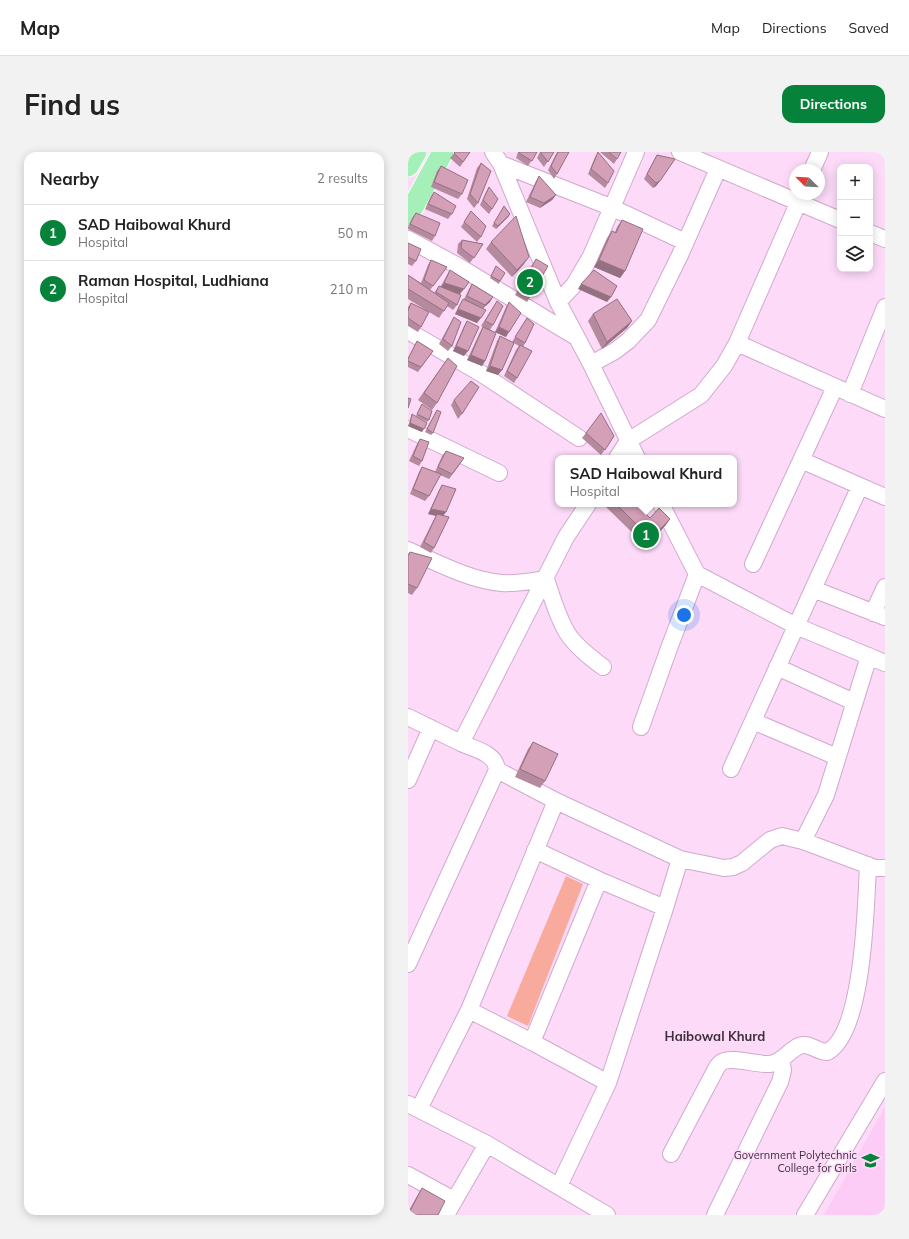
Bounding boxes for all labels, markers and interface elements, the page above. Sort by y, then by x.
text: Map [20,16,60,40]
text: Map [711,19,740,37]
text: Directions [762,19,827,37]
text: Saved [849,19,889,37]
button: Directions [782,85,885,123]
text: Find us [24,87,120,122]
north arrow [789,164,825,200]
map controls [837,164,873,272]
button: + [837,164,873,200]
text: Nearby [40,168,99,189]
text: 2 results [317,170,368,186]
button: − [837,200,873,236]
text: SAD Haibowal Khurd [78,215,231,234]
text: 1 [49,225,57,241]
text: 50 m [338,225,368,241]
text: Hospital [78,234,128,250]
button: layers [837,236,873,272]
pin: 2 [517,267,543,297]
text: Raman Hospital, Ludhiana [78,271,269,290]
text: 2 [49,281,57,297]
text: 210 m [330,281,368,297]
text: Hospital [78,290,128,306]
popup [555,455,737,507]
text: SAD Haibowal Khurd [570,464,722,483]
text: Hospital [570,483,620,499]
pin: 1 [633,520,659,550]
your location [674,605,694,625]
district label: Haibowal Khurd [665,1028,765,1044]
place label: Government Polytechnic College for Girls [734,1148,858,1175]
school or university icon: Government Polytechnic College for Girls [860,1151,880,1171]

